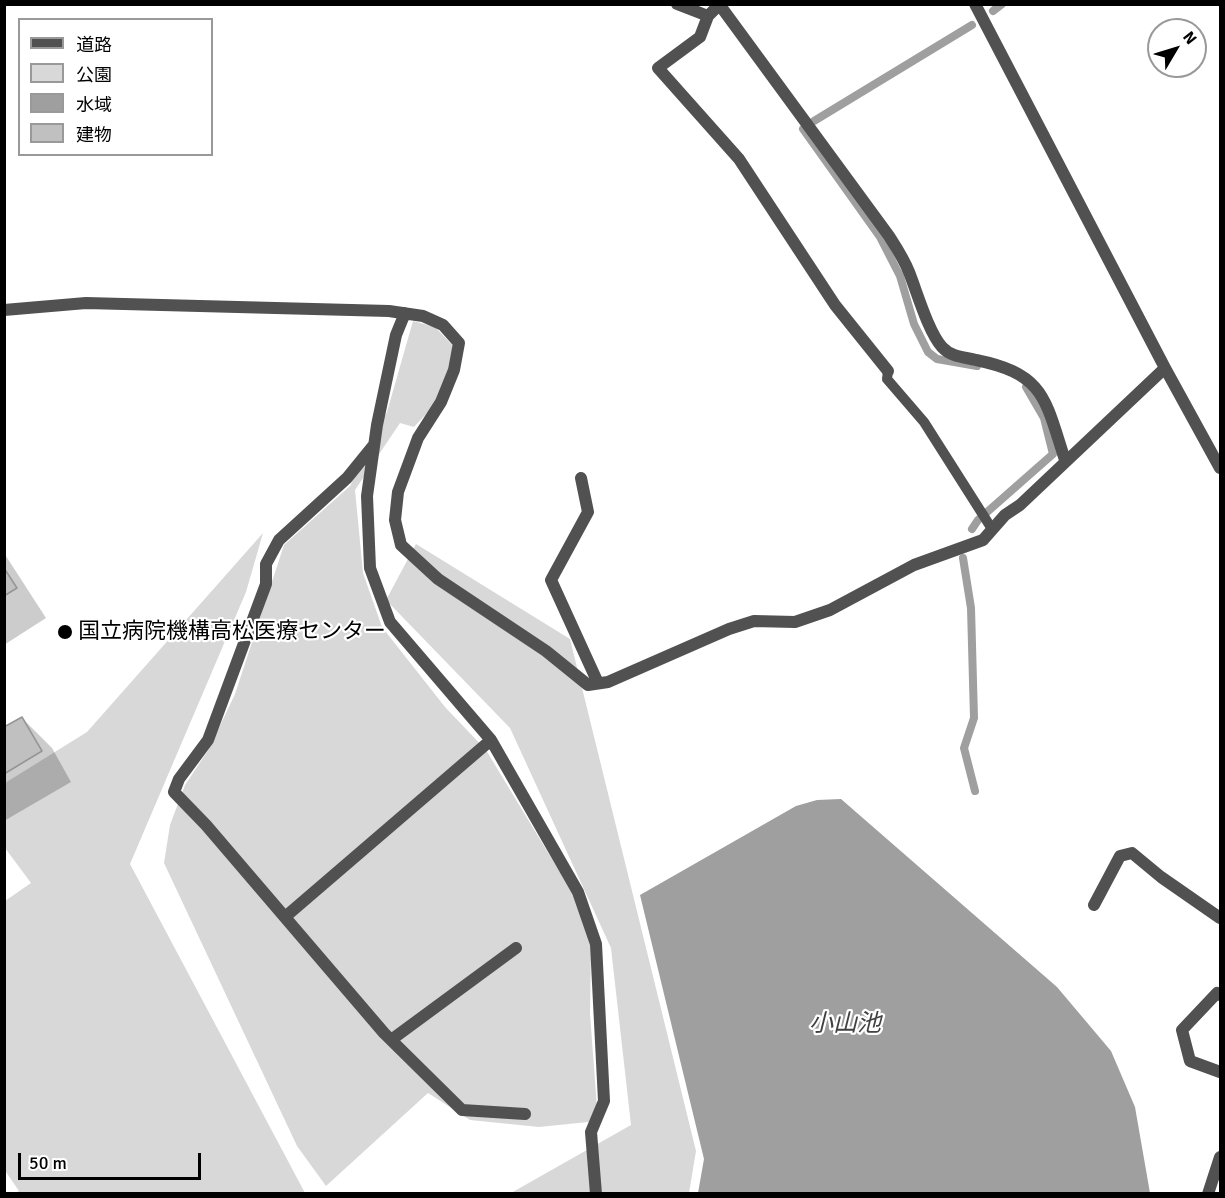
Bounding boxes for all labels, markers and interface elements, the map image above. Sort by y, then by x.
legend [18,18,213,156]
north arrow [1147,18,1207,78]
text: N [1178,28,1201,49]
text: 道路 [76,34,112,56]
text: 公園 [76,64,112,86]
text: 水域 [76,94,112,116]
text: 建物 [76,124,112,146]
place label: 国立病院機構高松医療センター [78,619,386,645]
marker: 国立病院機構高松医療センター [56,623,74,641]
water label: 小山池 [809,1011,881,1039]
scale bar [21,1141,204,1179]
text: 50 m [29,1152,67,1174]

